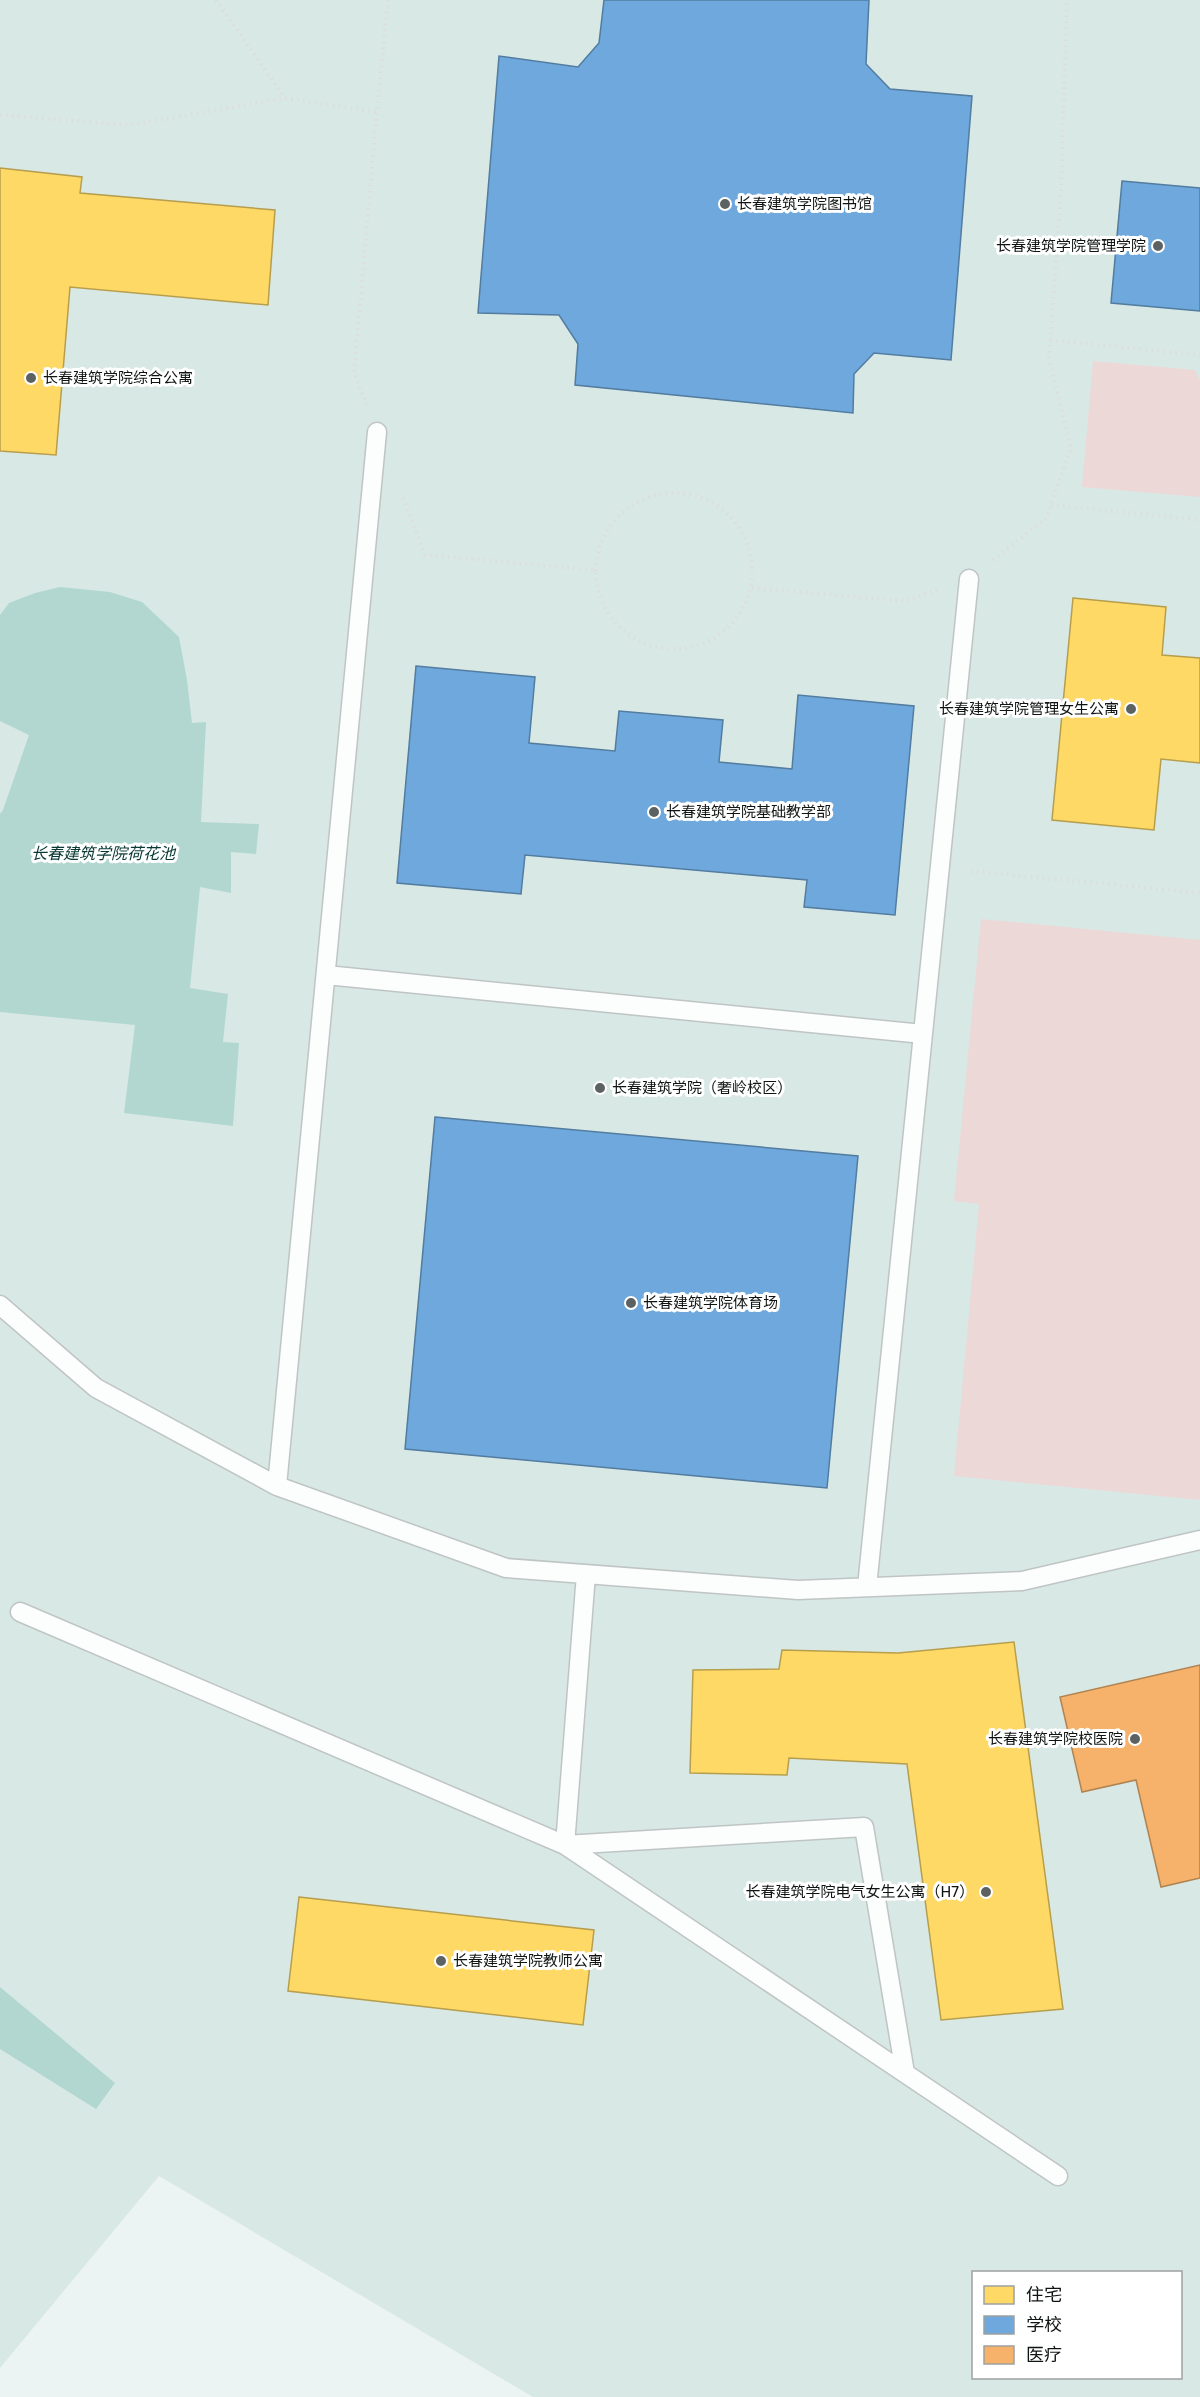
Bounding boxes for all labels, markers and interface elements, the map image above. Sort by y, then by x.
place label: 长春建筑学院图书馆 [737,195,872,213]
marker: 长春建筑学院图书馆 [718,197,732,211]
place label: 长春建筑学院管理学院 [996,237,1146,255]
marker: 长春建筑学院管理学院 [1151,239,1165,253]
place label: 长春建筑学院综合公寓 [43,369,193,387]
marker: 长春建筑学院综合公寓 [24,371,38,385]
place label: 长春建筑学院管理女生公寓 [939,700,1119,718]
marker: 长春建筑学院管理女生公寓 [1124,702,1138,716]
place label: 长春建筑学院基础教学部 [666,803,831,821]
marker: 长春建筑学院基础教学部 [647,805,661,819]
water label: 长春建筑学院荷花池 [31,844,177,863]
place label: 长春建筑学院（奢岭校区） [612,1079,792,1097]
marker: 长春建筑学院（奢岭校区） [593,1081,607,1095]
place label: 长春建筑学院体育场 [643,1294,778,1312]
marker: 长春建筑学院体育场 [624,1296,638,1310]
place label: 长春建筑学院校医院 [988,1730,1123,1748]
marker: 长春建筑学院校医院 [1128,1732,1142,1746]
place label: 长春建筑学院电气女生公寓（H7） [746,1883,974,1901]
marker: 长春建筑学院电气女生公寓（H7） [979,1885,993,1899]
place label: 长春建筑学院教师公寓 [453,1952,603,1970]
marker: 长春建筑学院教师公寓 [434,1954,448,1968]
legend [972,2271,1182,2379]
text: 住宅 [1026,2284,1062,2306]
text: 学校 [1026,2314,1062,2336]
text: 医疗 [1026,2344,1062,2366]

